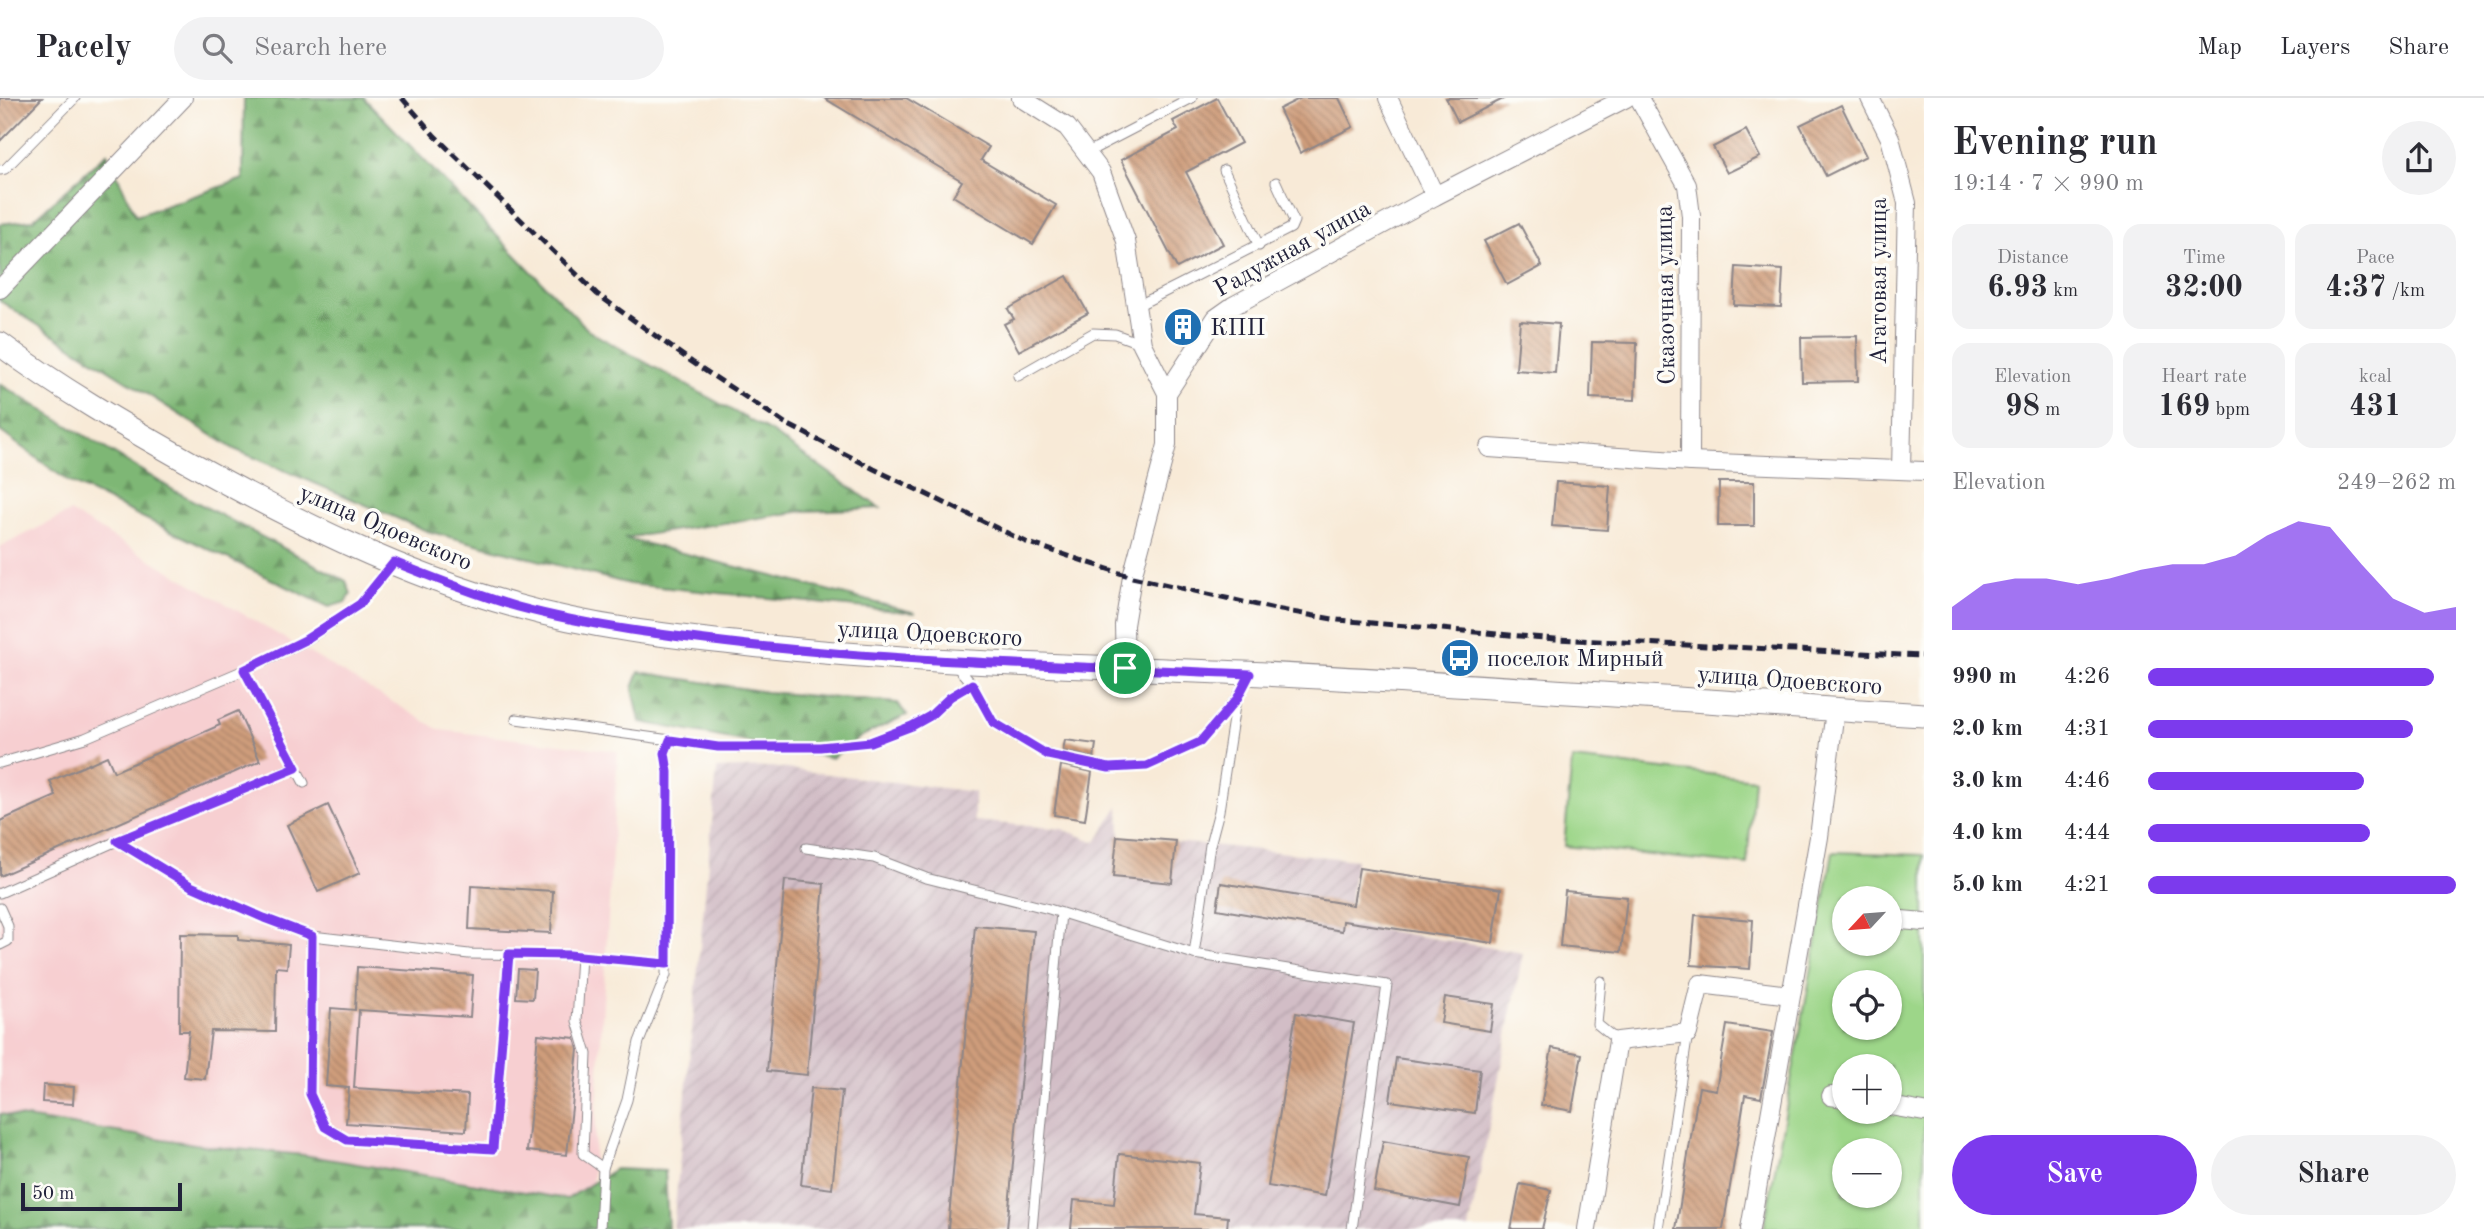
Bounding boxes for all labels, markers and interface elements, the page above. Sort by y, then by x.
search box [174,17,664,80]
icon: search [198,29,236,67]
text: Pacely [35,32,132,65]
text: Search here [254,35,387,61]
text: Map [2198,36,2242,60]
text: Layers [2280,36,2350,60]
text: Share [2388,36,2449,60]
button: share [2382,121,2456,195]
text: Evening run [1952,125,2158,163]
text: 19:14 · 7 × 990 m [1952,172,2144,195]
street label: Радужная улица [1211,197,1375,303]
street label: Агатовая улица [1868,197,1892,365]
street label: Сказочная улица [1653,205,1681,385]
text: Distance [1997,249,2068,268]
text: Time [2183,249,2225,268]
text: Pace [2356,249,2395,268]
text: 6.93 [1987,273,2048,303]
text: 32:00 [2165,273,2243,303]
text: 4:37 [2326,273,2386,303]
text: km [2048,282,2078,301]
text: /km [2386,282,2425,301]
building icon: КПП [1162,306,1204,348]
place label: КПП [1210,317,1265,341]
text: Elevation [1994,368,2071,387]
text: Heart rate [2161,368,2247,387]
text: kcal [2359,368,2392,387]
text: 98 [2005,392,2040,422]
text: 169 [2158,392,2210,422]
text: 431 [2349,392,2401,422]
text: m [2040,401,2060,420]
text: bpm [2210,401,2250,420]
text: Elevation [1952,471,2046,494]
text: 249–262 m [2337,471,2456,494]
street label: улица Одоевского [295,482,475,576]
street label: улица Одоевского [837,618,1023,652]
bus stop icon: поселок Мирный [1439,637,1481,679]
pin [1095,638,1155,698]
place label: поселок Мирный [1487,648,1664,672]
icon: arrive [1106,649,1144,687]
street label: улица Одоевского [1697,664,1883,700]
text: 990 m [1952,665,2017,688]
text: 4:26 [2064,665,2110,688]
text: 2.0 km [1952,717,2023,740]
text: 4:31 [2064,717,2110,740]
text: 3.0 km [1952,769,2023,792]
text: 4:46 [2064,769,2110,792]
text: 4.0 km [1952,821,2023,844]
text: 4:44 [2064,821,2110,844]
text: 5.0 km [1952,873,2023,896]
text: 4:21 [2064,873,2110,896]
north arrow [1832,886,1902,956]
map controls [1832,886,1902,1208]
button: locate [1832,970,1902,1040]
button: + [1832,1054,1902,1124]
button: Save [1952,1135,2197,1215]
button: Share [2211,1135,2456,1215]
button: − [1832,1138,1902,1208]
scale bar [21,1180,182,1212]
text: 50 m [32,1185,74,1204]

